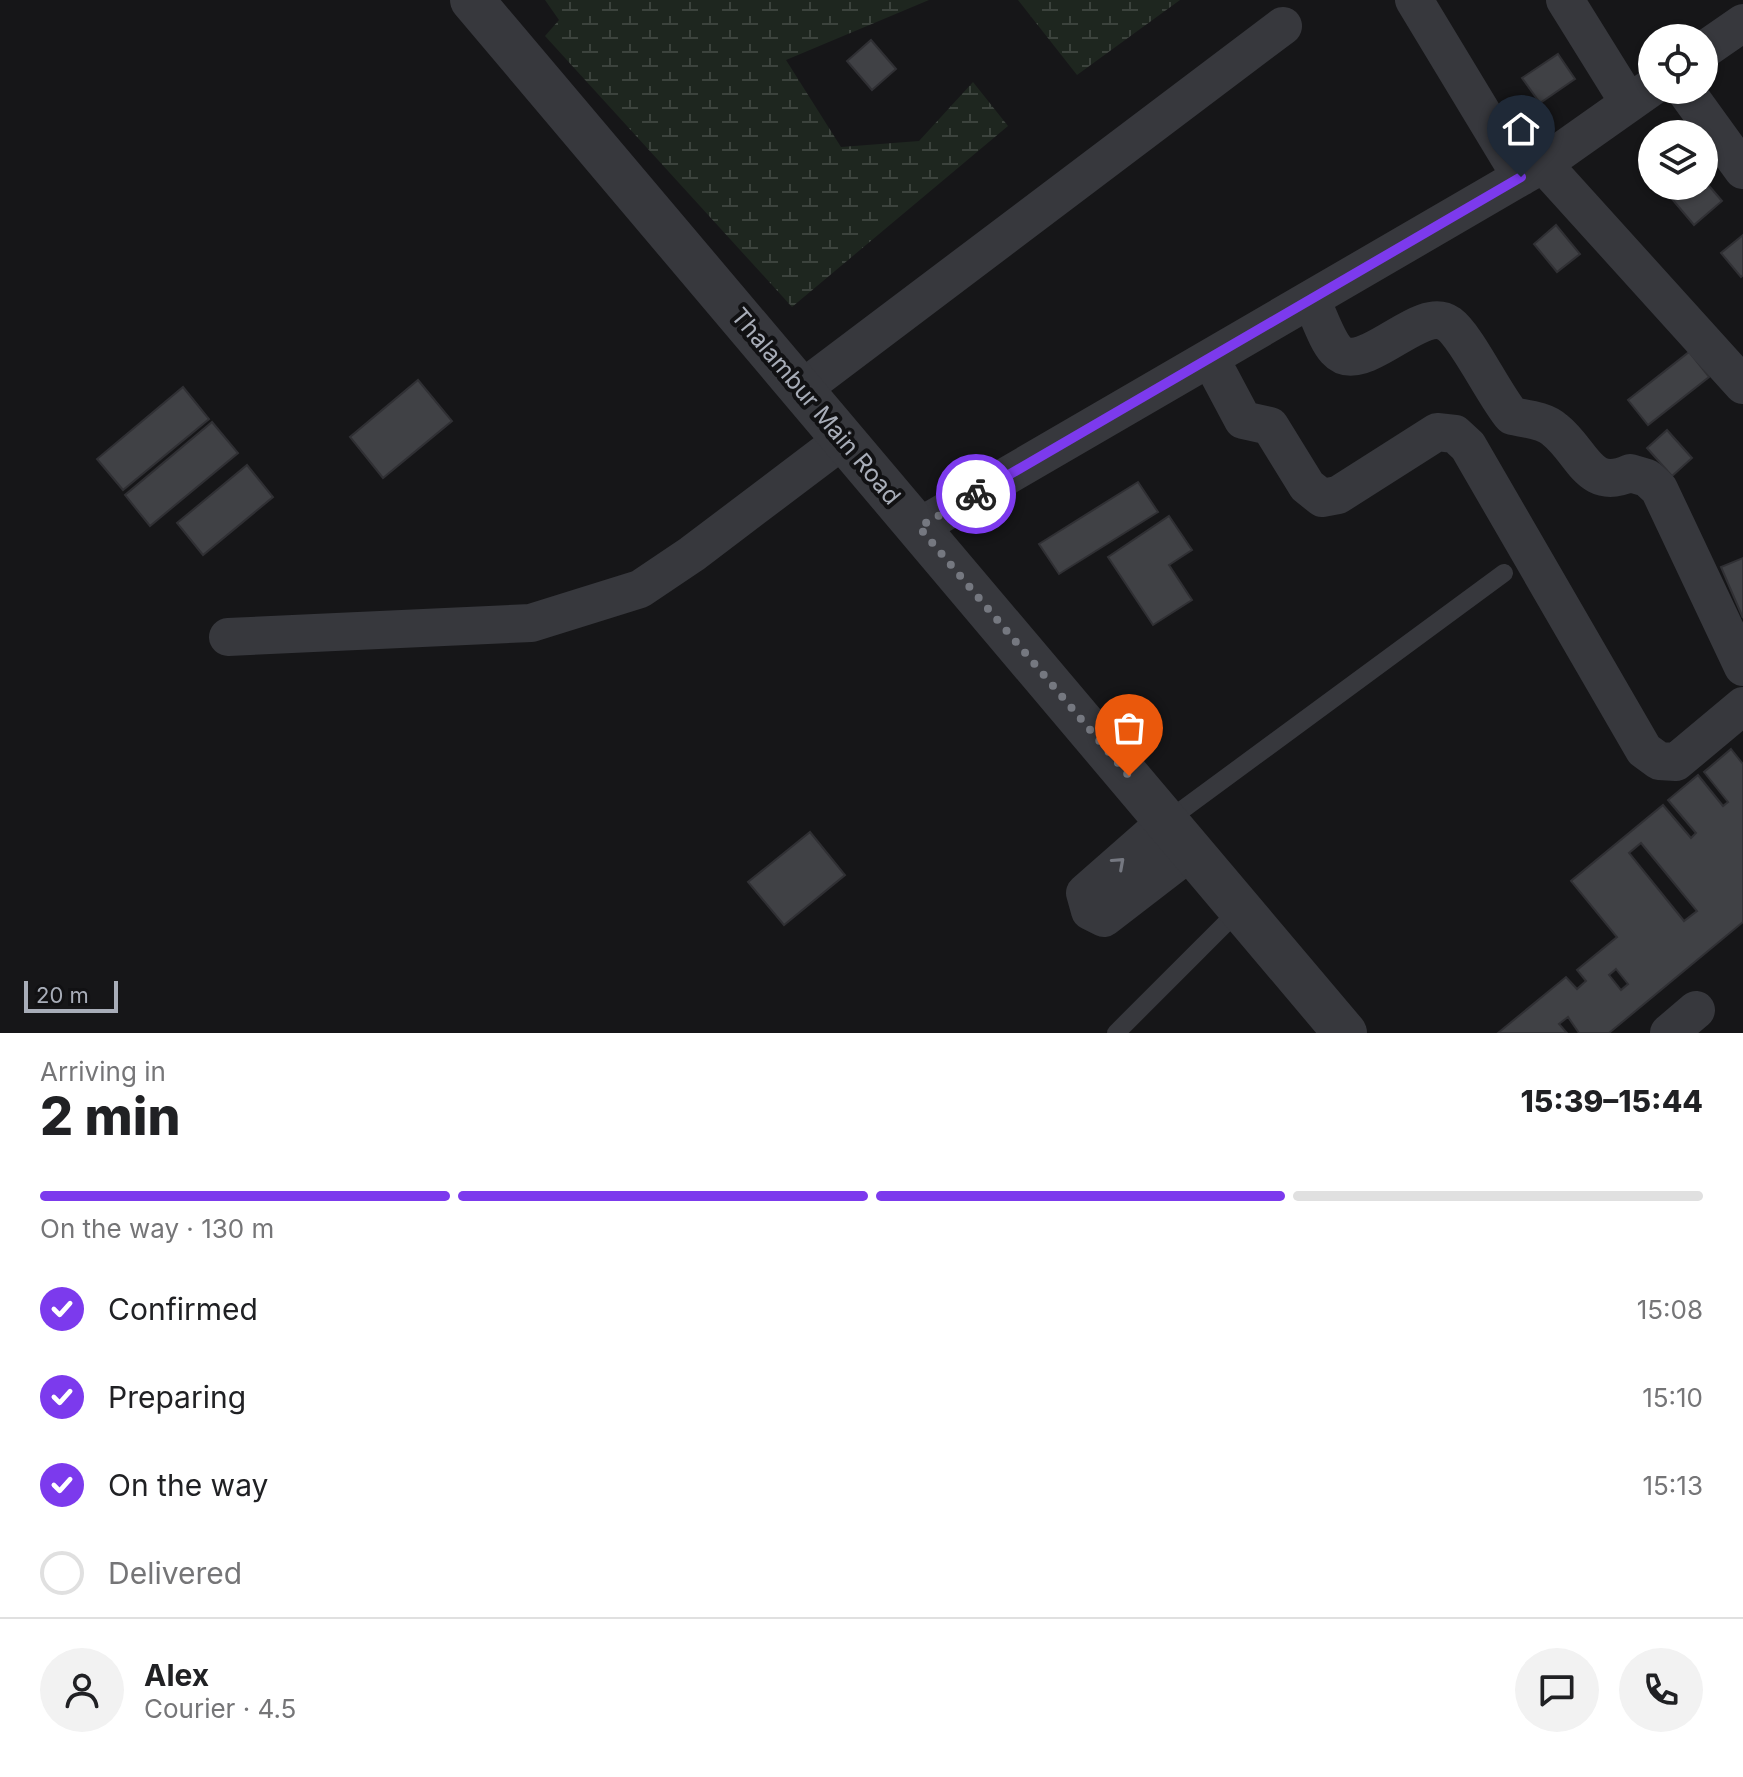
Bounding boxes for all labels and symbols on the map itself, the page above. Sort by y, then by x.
pin [1487,95,1555,177]
street label: Thalambur Main Road [725,302,907,510]
courier [936,454,1016,534]
pin [1095,694,1163,776]
one-way arrow [1109,858,1124,872]
scale bar [24,977,118,1013]

